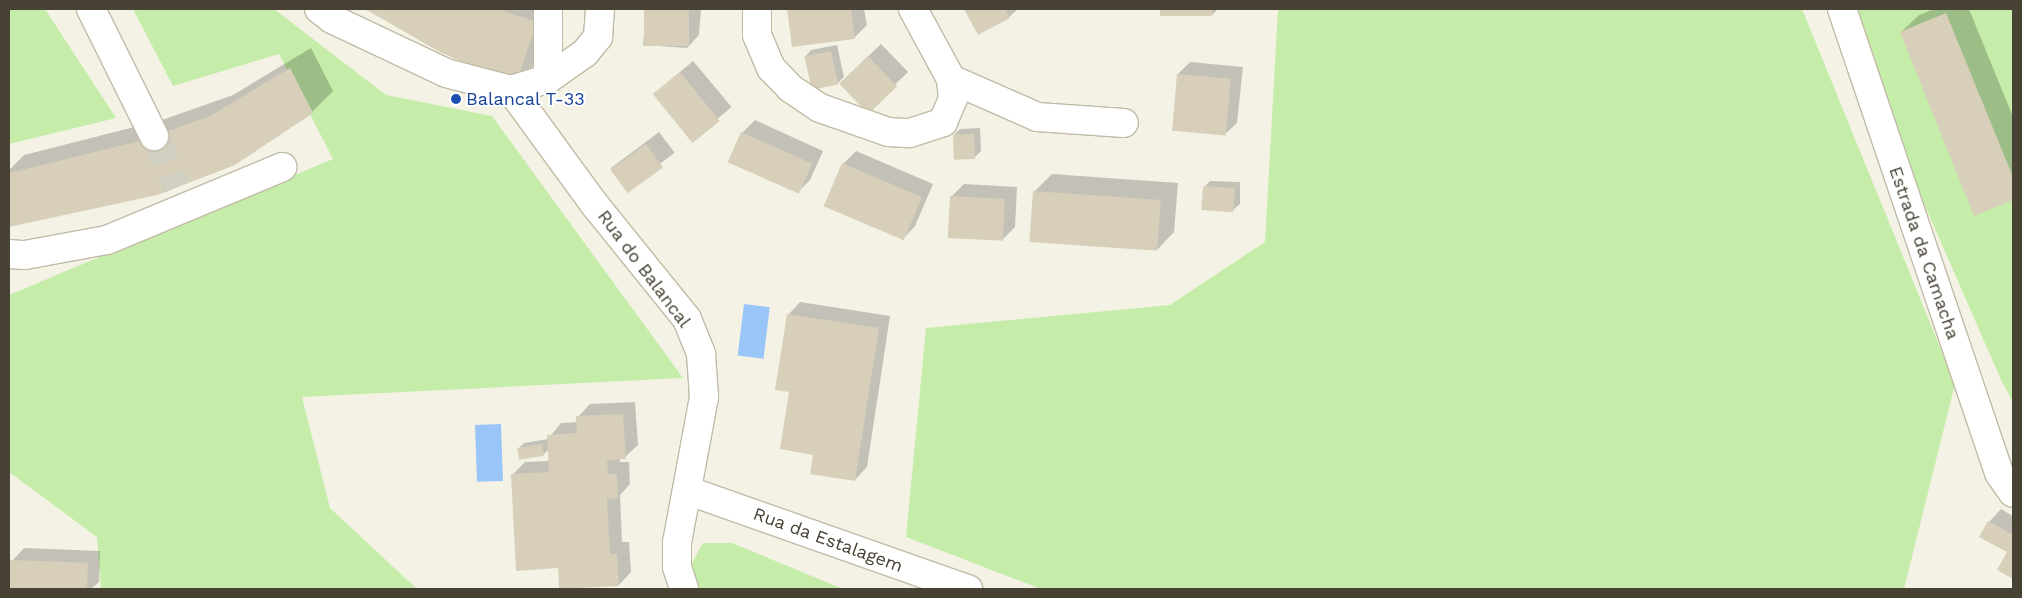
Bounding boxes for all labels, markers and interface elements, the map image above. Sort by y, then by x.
place label: Balancal T-33 [466,88,586,110]
marker: Balancal T-33 [450,93,462,105]
street label: Estrada da Camacha [1884,163,1964,343]
street label: Rua do Balancal [593,206,695,332]
street label: Rua da Estalagem [750,503,906,577]

